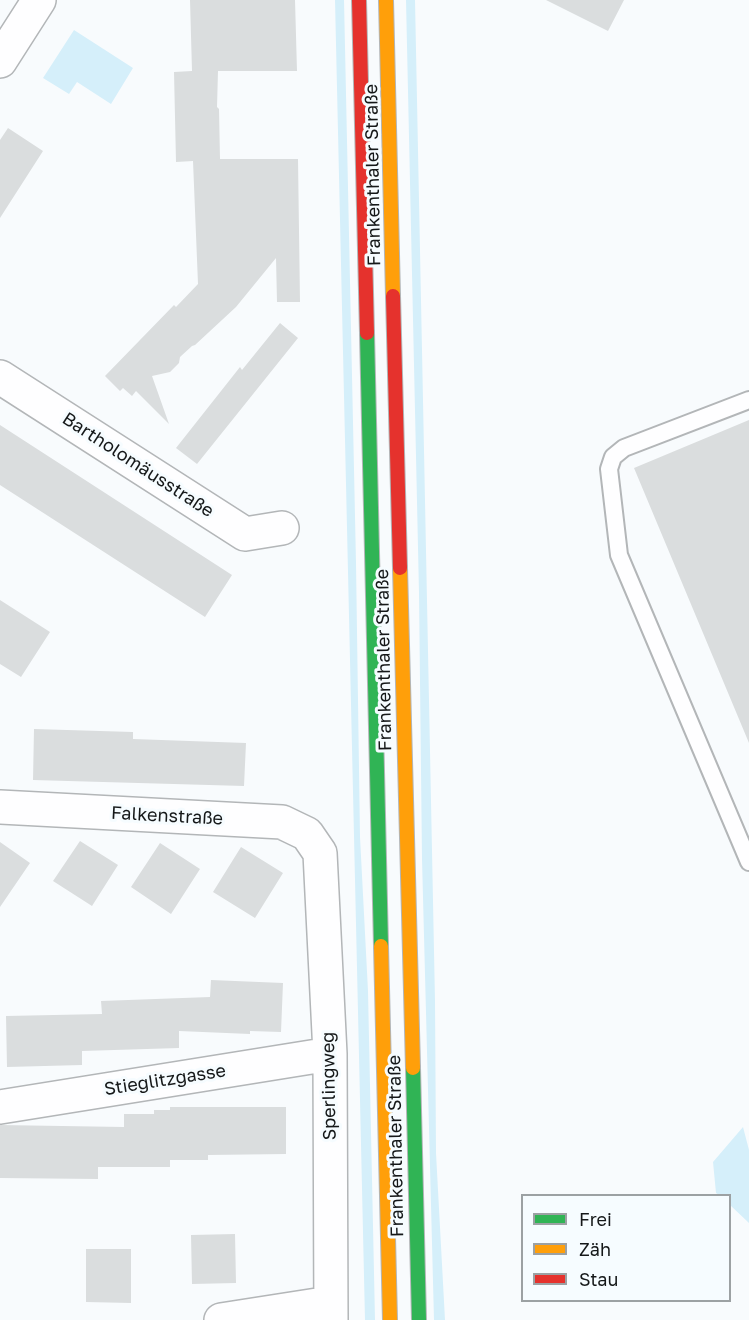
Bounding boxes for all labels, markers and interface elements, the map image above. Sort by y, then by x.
street label: Frankenthaler Straße [361,84,385,266]
street label: Bartholomäusstraße [58,408,218,522]
street label: Frankenthaler Straße [372,569,396,751]
street label: Falkenstraße [110,802,224,830]
street label: Sperlingweg [317,1031,341,1141]
street label: Frankenthaler Straße [384,1055,408,1237]
street label: Stieglitzgasse [103,1060,227,1100]
legend [521,1194,731,1302]
text: Frei [579,1208,612,1230]
text: Zäh [579,1238,611,1260]
text: Stau [579,1268,618,1290]

